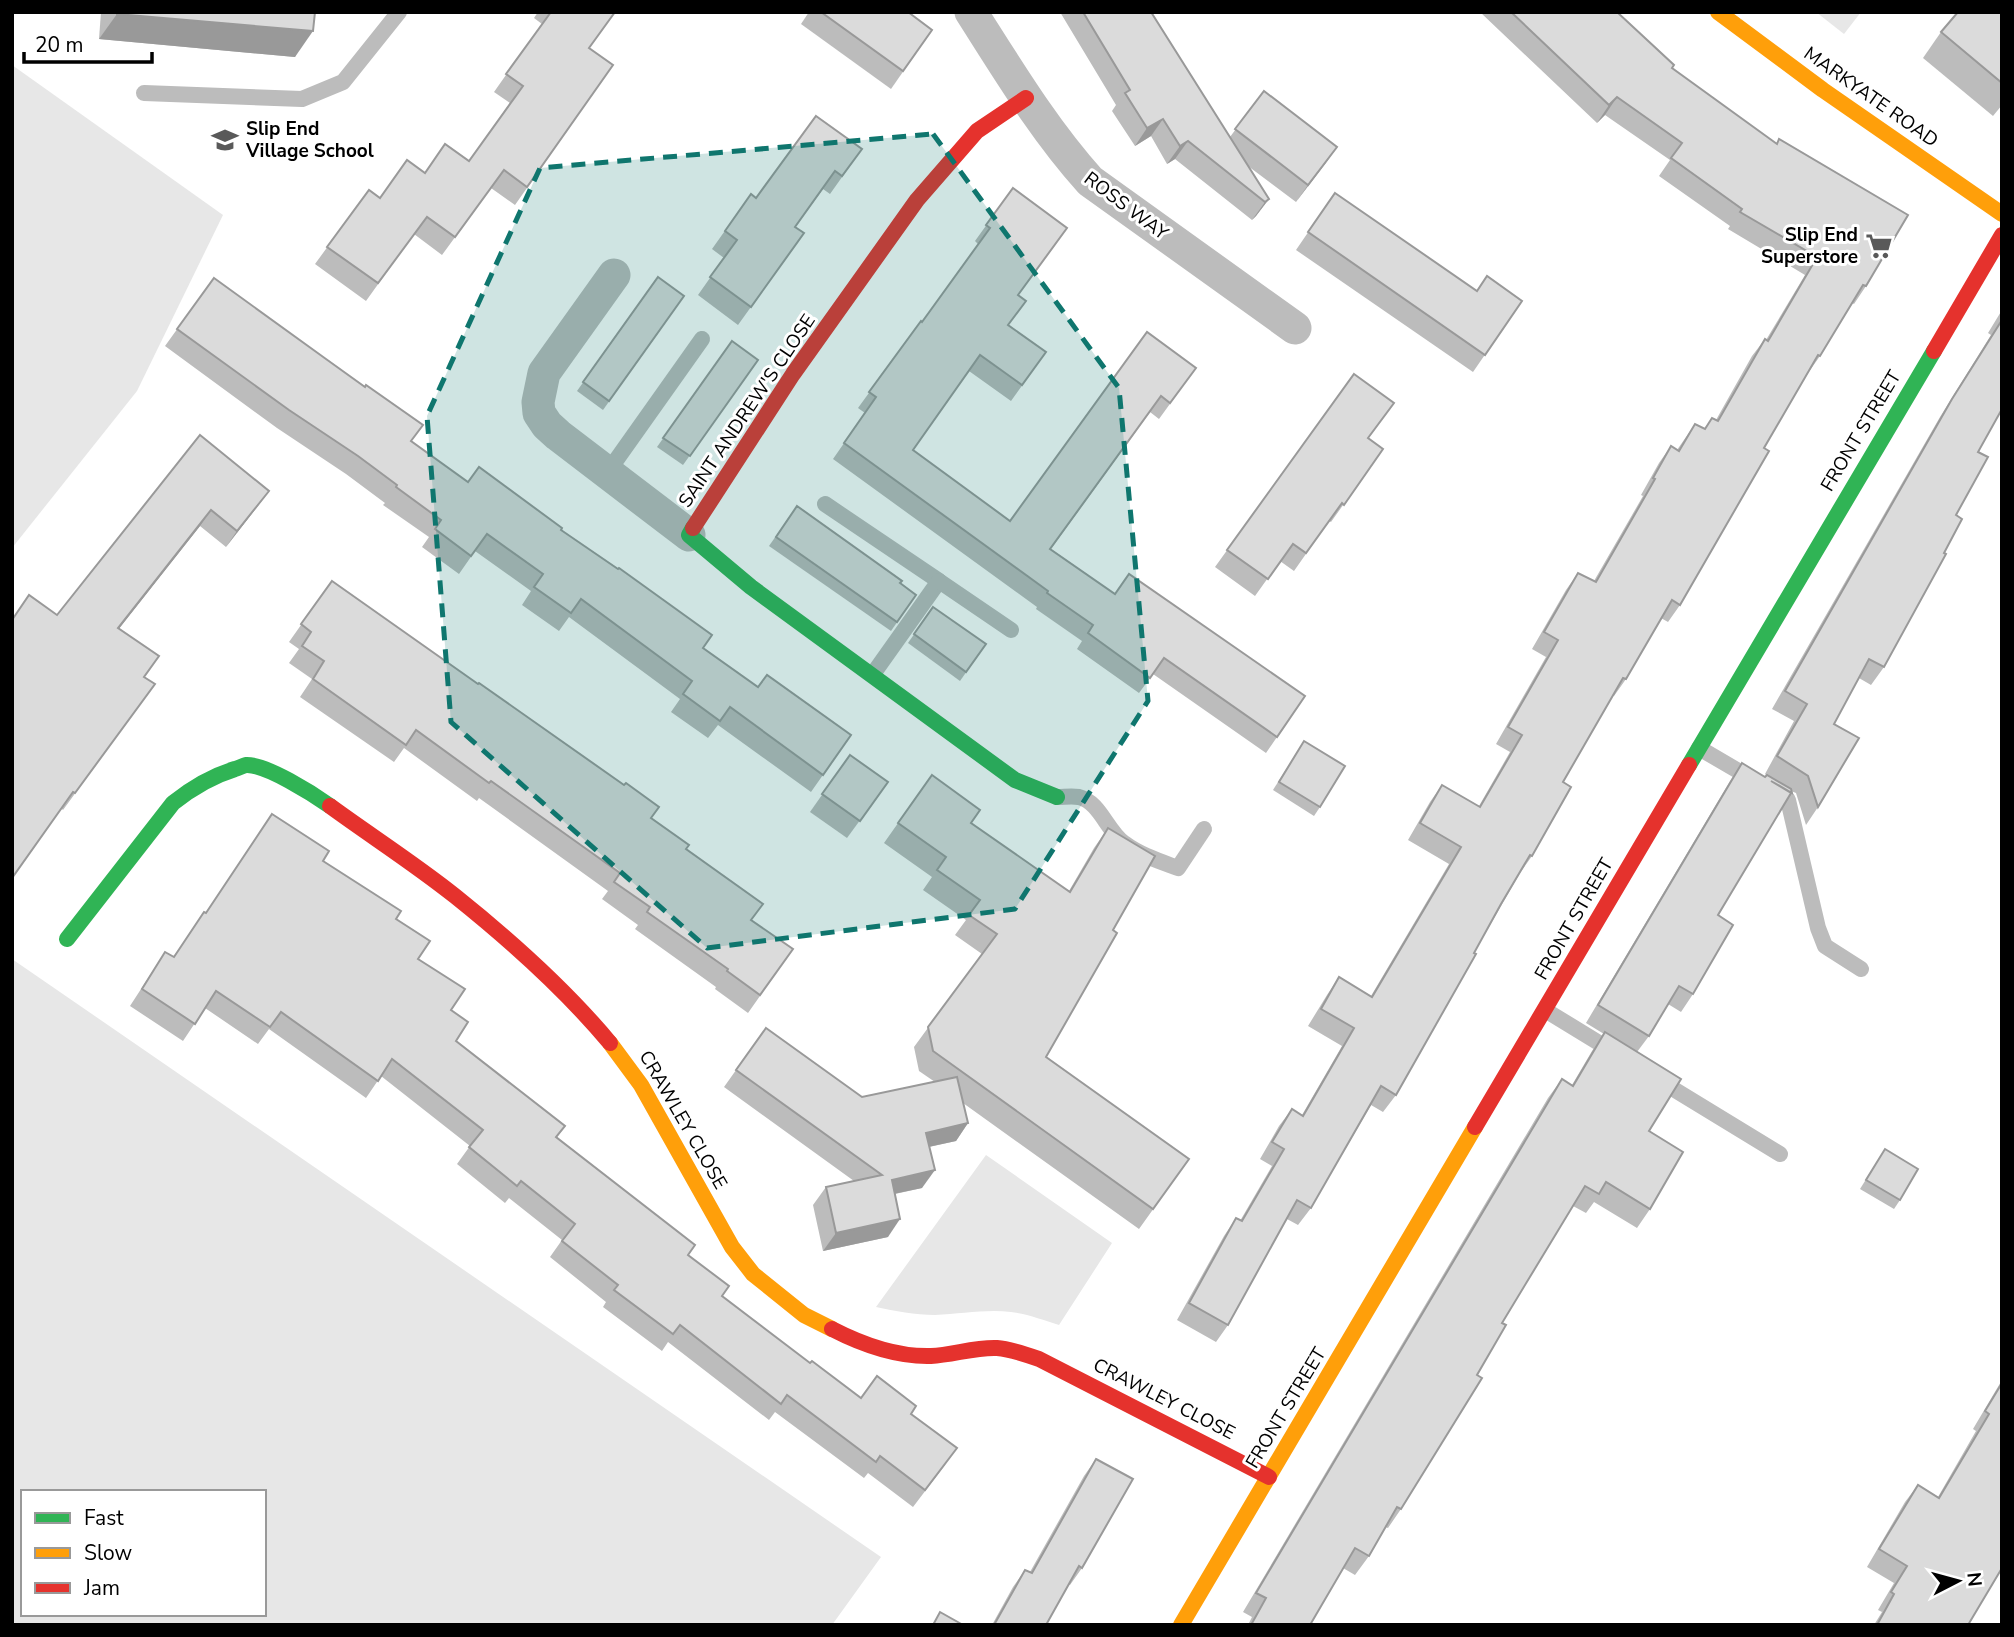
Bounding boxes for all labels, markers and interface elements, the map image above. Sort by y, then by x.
scale bar [24,21,152,65]
text: 20 m [35,31,84,59]
street label: MARKYATE ROAD [1798,41,1944,153]
place label: Slip End Village School [245,116,374,164]
school or university icon: Slip End Village School [210,125,240,155]
street label: ROSS WAY [1079,166,1174,247]
place label: Slip End Superstore [1761,222,1858,270]
supermarket icon: Slip End Superstore [1864,231,1894,261]
street label: SAINT ANDREW'S CLOSE [673,309,821,513]
street label: FRONT STREET [1815,365,1908,496]
street label: FRONT STREET [1529,853,1620,985]
street label: CRAWLEY CLOSE [633,1046,733,1194]
street label: FRONT STREET [1240,1342,1333,1473]
street label: CRAWLEY CLOSE [1088,1352,1240,1446]
legend [21,1490,266,1616]
text: Fast [84,1504,124,1532]
text: Slow [84,1539,133,1567]
north arrow [1923,1546,1993,1616]
text: N [1960,1571,1988,1588]
text: Jam [83,1574,120,1602]

